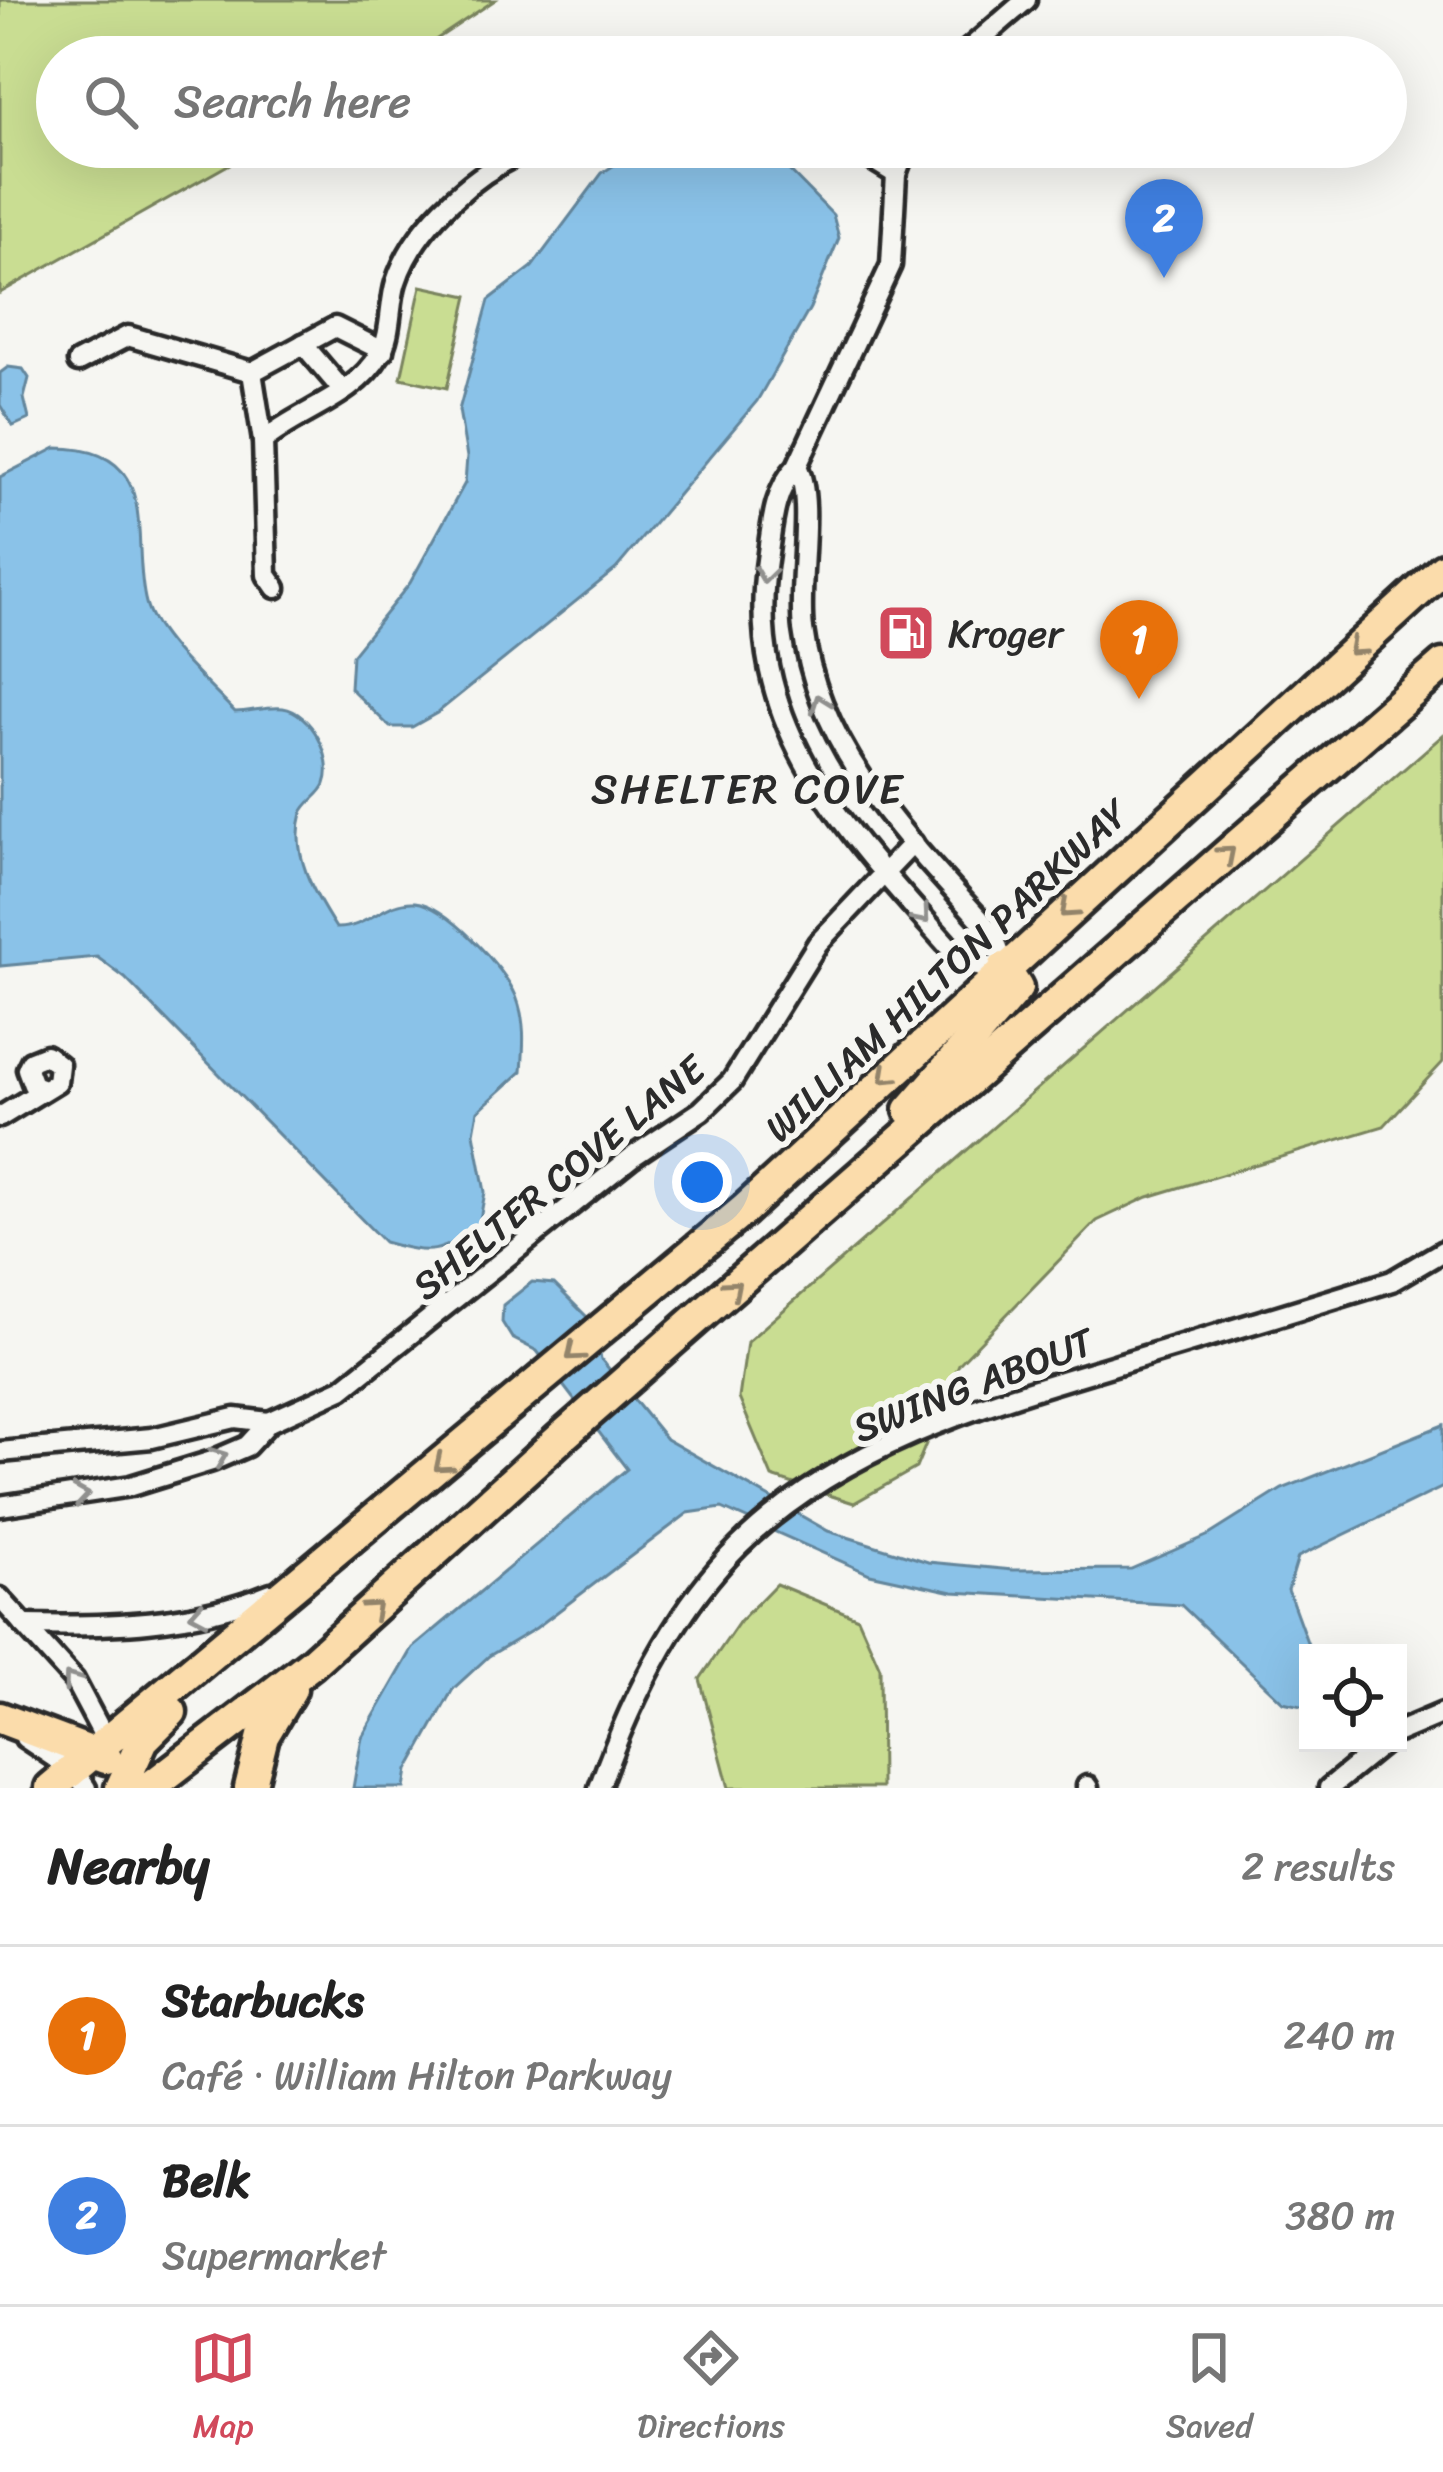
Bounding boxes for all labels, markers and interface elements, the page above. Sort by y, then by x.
search box [36,36,1407,168]
text: Search here [174,62,411,142]
icon: search [78,69,144,135]
pin: 2 [1125,179,1203,278]
one-way arrow [753,565,779,585]
place label: Kroger [948,599,1065,668]
pin: 1 [1100,600,1178,699]
fuel station icon: Kroger [875,602,937,664]
one-way arrow [1349,633,1370,655]
one-way arrow [810,693,834,714]
district label: SHELTER COVE [591,752,905,826]
street label: WILLIAM HILTON PARKWAY [747,780,1147,1159]
one-way arrow [1213,846,1235,868]
one-way arrow [1061,896,1082,917]
one-way arrow [908,902,929,924]
street label: SHELTER COVE LANE [396,1035,723,1318]
one-way arrow [880,1061,901,1083]
your location [672,1152,732,1212]
one-way arrow [719,1281,740,1302]
street label: SWING ABOUT [843,1306,1106,1462]
one-way arrow [566,1338,588,1360]
one-way arrow [208,1447,229,1472]
one-way arrow [434,1450,456,1472]
one-way arrow [71,1483,90,1509]
one-way arrow [188,1601,208,1626]
one-way arrow [359,1602,381,1623]
map controls [1299,1644,1407,1752]
button: locate [1299,1644,1407,1752]
one-way arrow [64,1672,85,1694]
text: Nearby [48,1821,209,1911]
text: 2 results [1241,1832,1395,1901]
text: Starbucks [162,1961,364,2041]
text: 1 [79,2001,95,2070]
text: 240 m [1283,2001,1395,2070]
text: Café · William Hilton Parkway [162,2041,672,2110]
text: Belk [162,2141,250,2221]
text: 2 [76,2181,98,2250]
text: 380 m [1285,2181,1395,2250]
text: Supermarket [162,2221,386,2290]
tab: Map [190,2325,256,2455]
tab: Directions [637,2325,785,2455]
tab: Saved [1166,2325,1253,2455]

